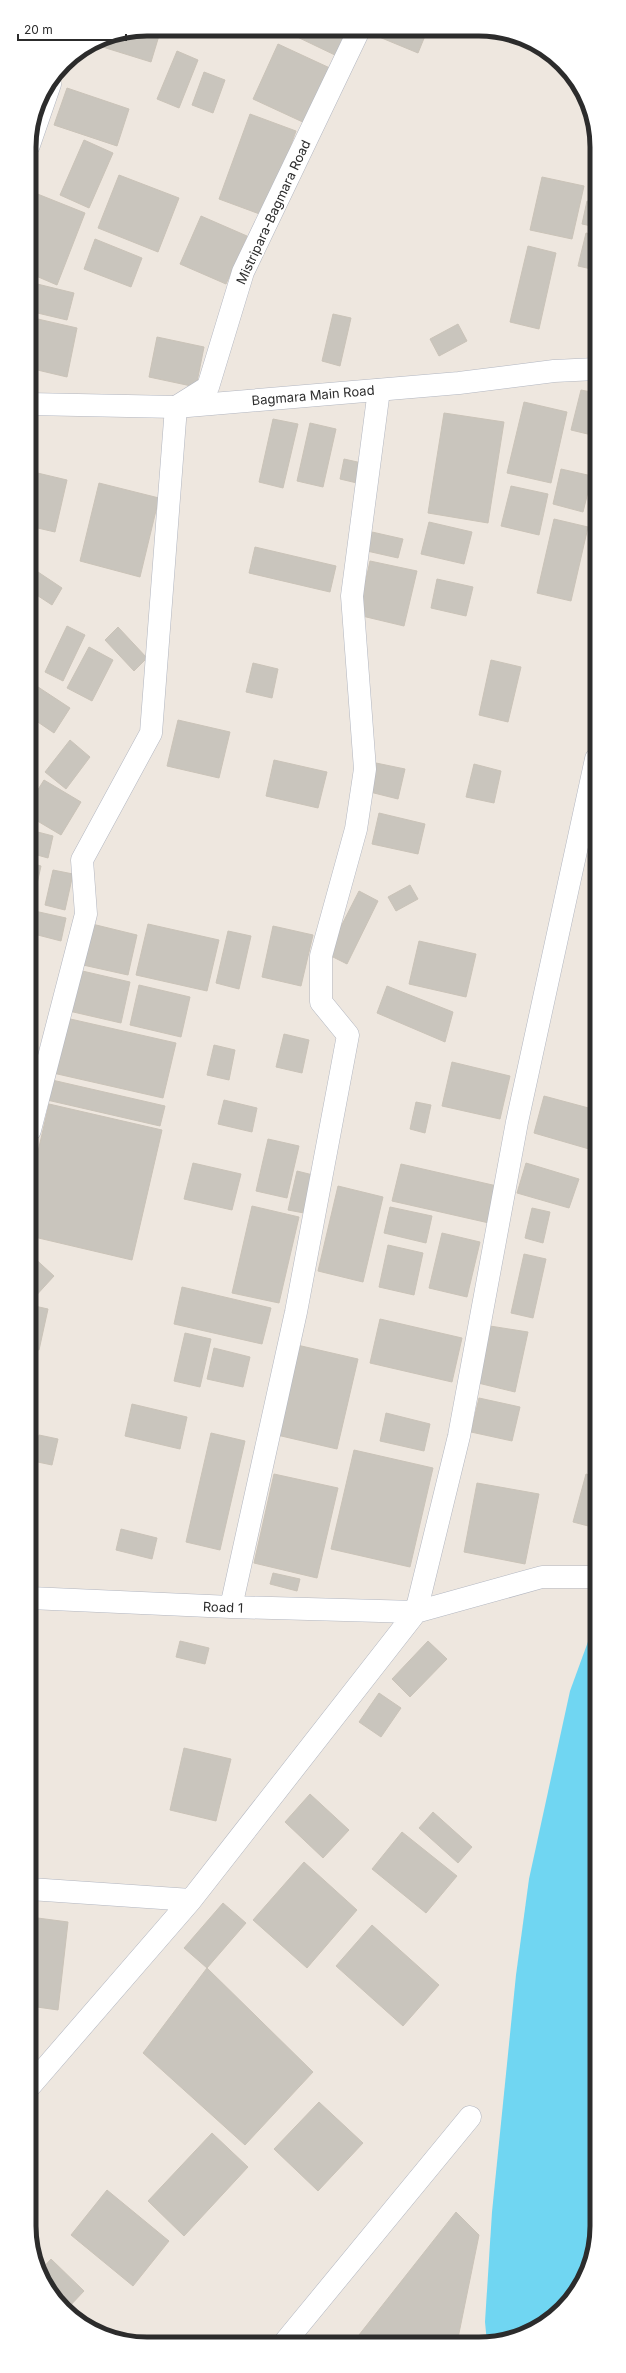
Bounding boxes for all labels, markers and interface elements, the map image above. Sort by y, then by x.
scale bar [18,16,126,42]
text: 20 m [24,22,53,37]
street label: Mistripara-Bagmara Road [232,137,314,287]
street label: Bagmara Main Road [251,382,375,408]
street label: Road 1 [203,1598,243,1616]

